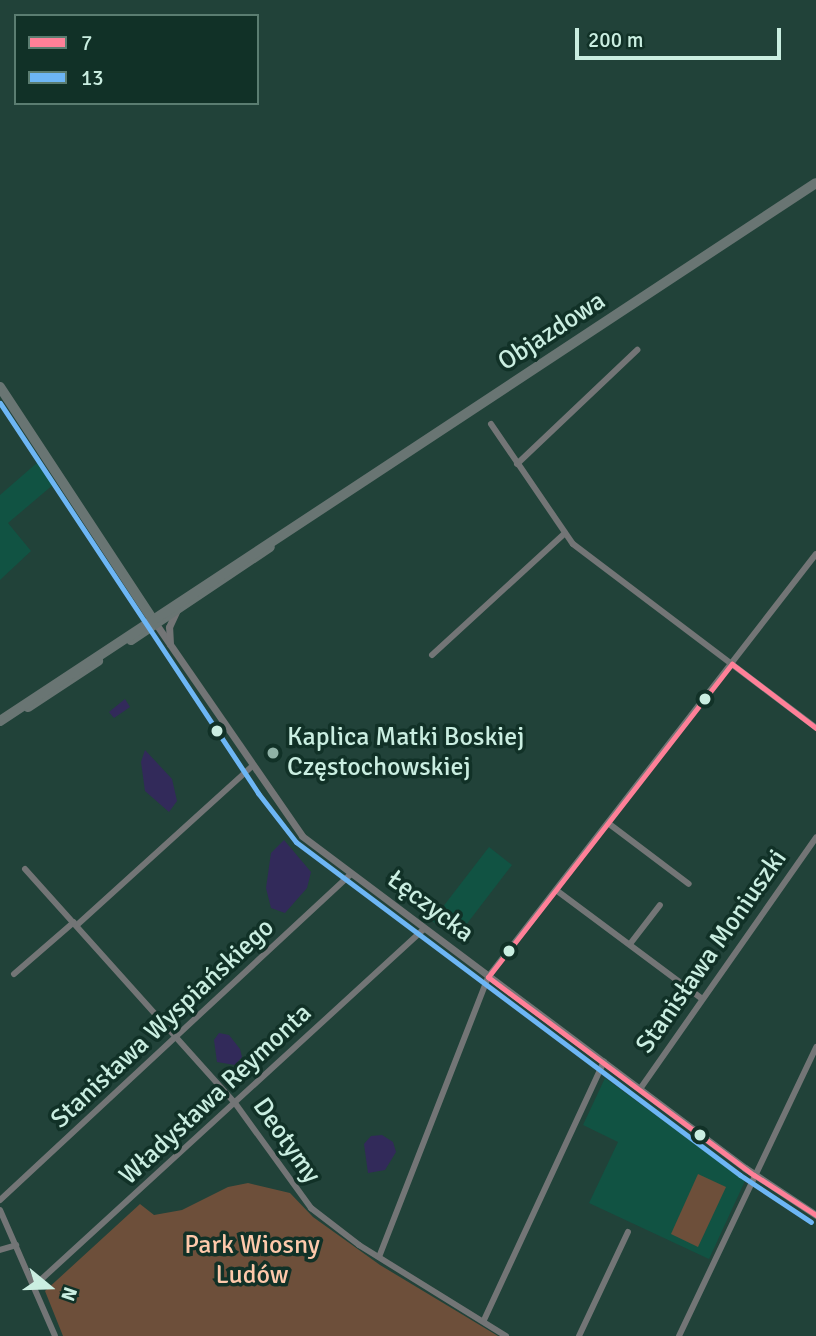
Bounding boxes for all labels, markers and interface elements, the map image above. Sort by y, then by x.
legend [14,14,259,105]
scale bar [578,14,784,58]
text: 200 m [588,27,643,53]
text: 7 [81,30,92,56]
text: 13 [81,65,104,91]
street label: Objazdowa [493,286,611,378]
unlabelled marker [698,692,712,706]
place label: Kaplica Matki Boskiej Częstochowskiej [287,722,525,784]
unlabelled marker [210,724,224,738]
marker: Kaplica Matki Boskiej Częstochowskiej [265,745,281,761]
street label: Stanisława Moniuszki [630,844,794,1060]
street label: Łęczycka [381,864,479,950]
street label: Stanisława Wyspiańskiego [45,912,281,1136]
unlabelled marker [502,944,516,958]
street label: Władysława Reymonta [114,998,318,1192]
street label: Deotymy [245,1092,327,1190]
unlabelled marker [693,1128,707,1142]
park label: Park Wiosny Ludów [184,1230,320,1292]
north arrow [14,1252,84,1322]
text: N [55,1284,82,1304]

